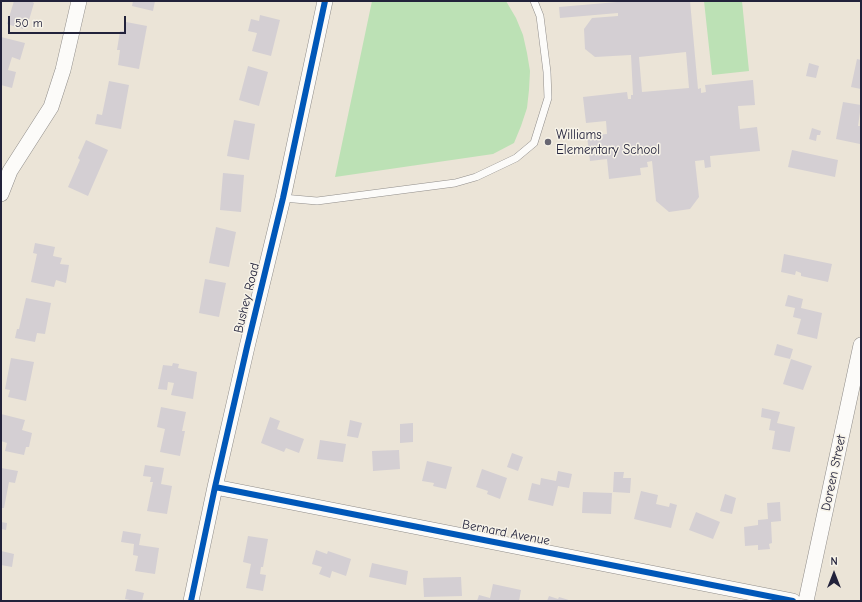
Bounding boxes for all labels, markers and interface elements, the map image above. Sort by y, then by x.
scale bar [10,8,128,34]
text: 50 m [15,16,43,30]
place label: Williams Elementary School [556,127,660,158]
marker: Williams Elementary School [543,137,553,147]
street label: Bushey Road [231,261,263,335]
street label: Doreen Street [818,434,850,512]
street label: Bernard Avenue [461,517,551,549]
north arrow [814,554,854,594]
text: N [830,555,838,568]

